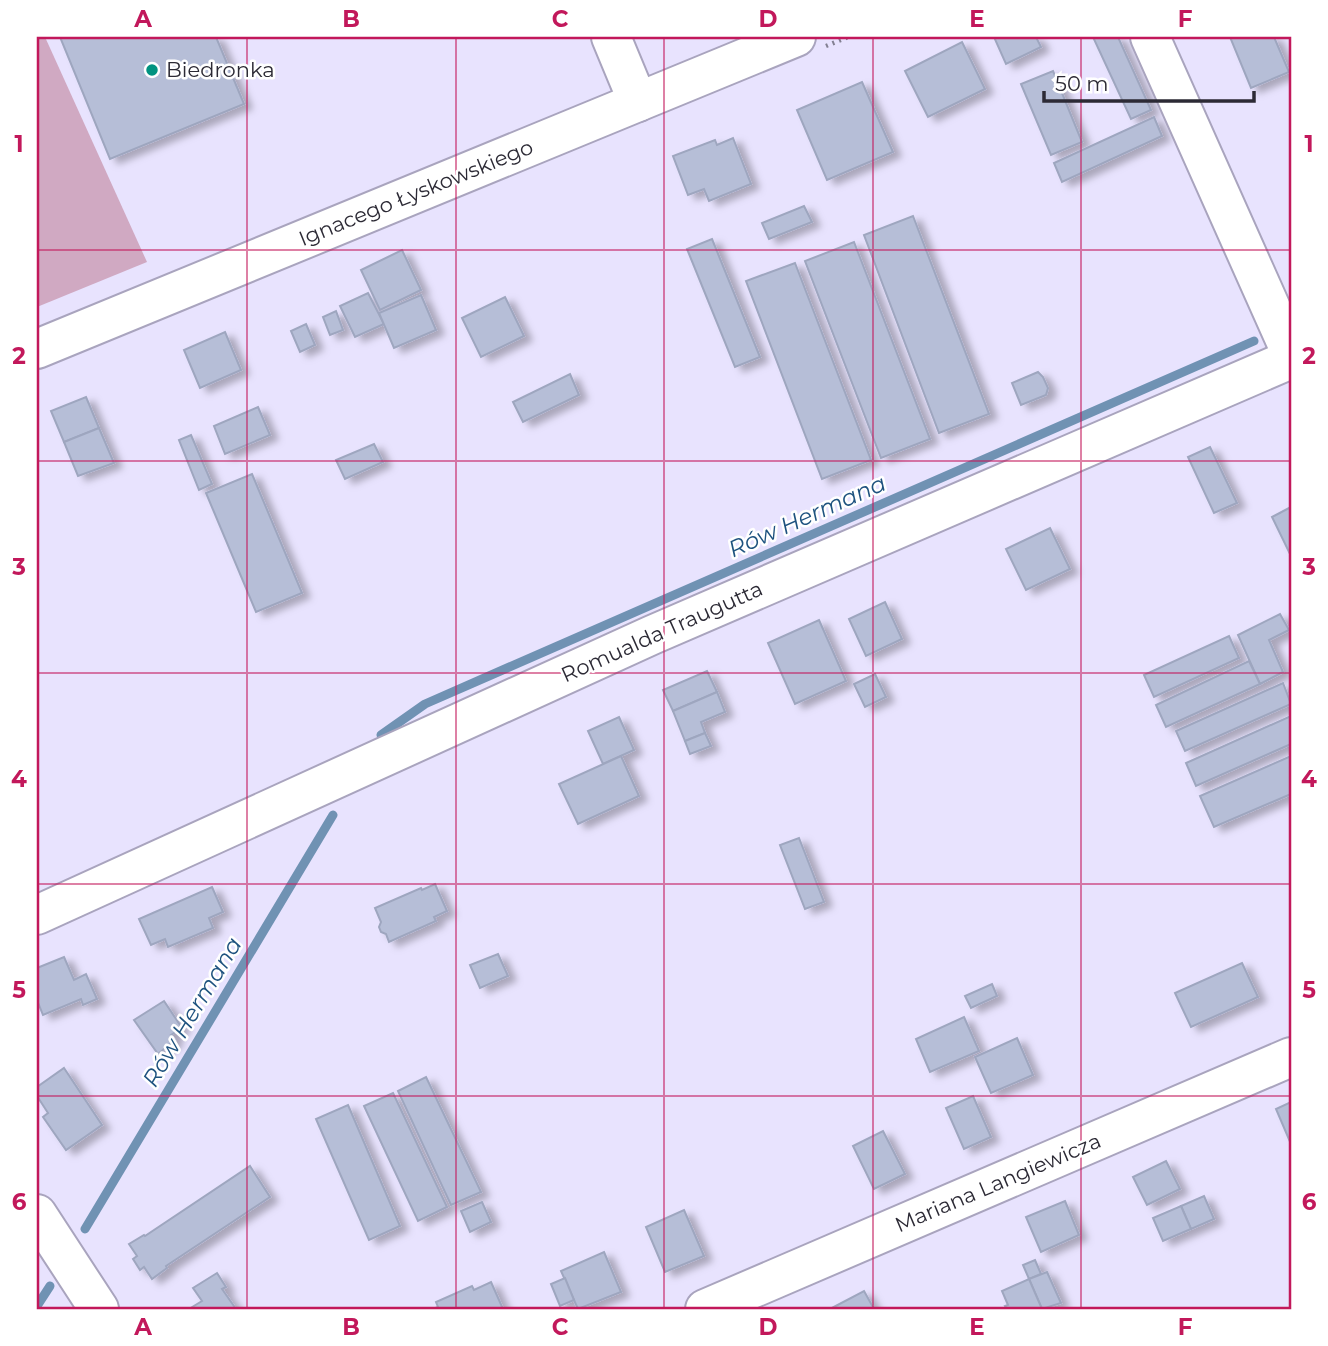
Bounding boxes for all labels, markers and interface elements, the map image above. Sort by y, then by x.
text: A [133,5,152,33]
text: B [342,5,360,33]
text: C [552,5,569,33]
text: D [759,5,778,33]
text: E [969,5,985,33]
text: F [1178,5,1193,33]
place label: Biedronka [166,57,275,82]
scale bar [1044,60,1254,104]
marker: Biedronka [144,62,160,78]
text: 50 m [1055,71,1109,96]
text: 1 [14,130,24,158]
text: 1 [1304,130,1314,158]
street label: Ignacego Łyskowskiego [295,134,537,251]
text: 2 [12,342,26,370]
text: 2 [1302,342,1316,370]
water label: Rów Hermana [724,469,890,563]
text: 3 [11,553,26,581]
text: 3 [1301,553,1316,581]
street label: Romualda Traugutta [557,576,766,687]
text: 4 [11,765,27,793]
text: 4 [1301,765,1317,793]
water label: Rów Hermana [136,932,248,1092]
text: 5 [12,976,26,1004]
text: 5 [1302,976,1316,1004]
street label: Mariana Langiewicza [891,1128,1104,1237]
text: 6 [12,1188,27,1216]
text: 6 [1302,1188,1317,1216]
text: A [133,1313,152,1341]
text: B [342,1313,360,1341]
text: C [552,1313,569,1341]
text: D [759,1313,778,1341]
text: E [969,1313,985,1341]
text: F [1178,1313,1193,1341]

